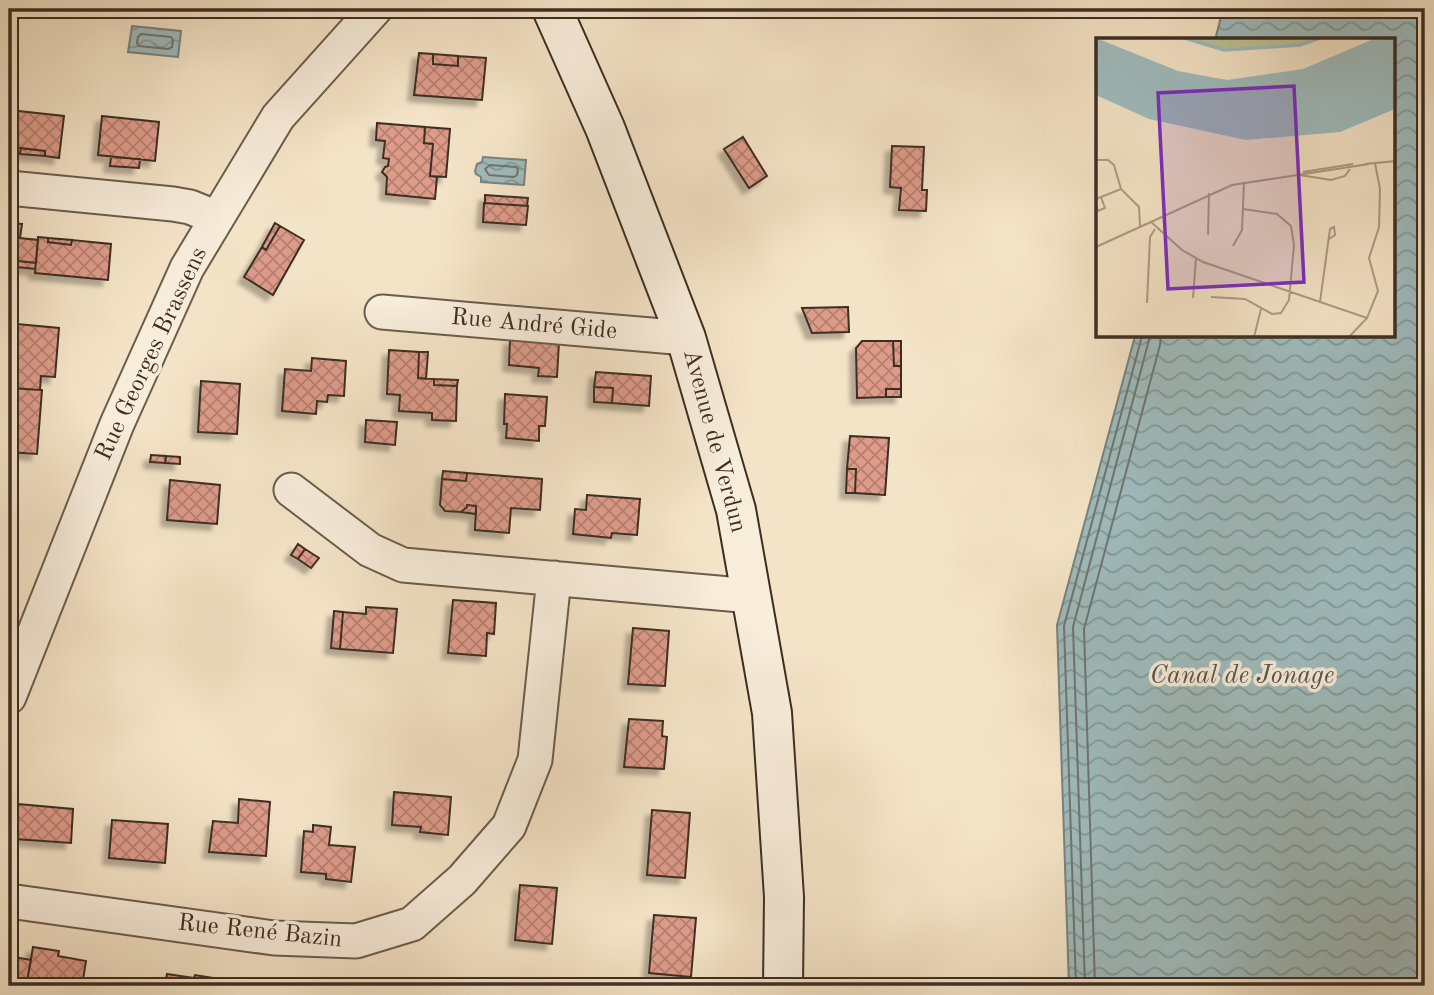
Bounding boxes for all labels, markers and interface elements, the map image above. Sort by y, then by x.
inset map [1096,38,1396,338]
street label: Rue Georges Brassens [92,244,212,464]
street label: Rue André Gide [450,306,618,344]
street label: Avenue de Verdun [678,347,750,535]
water label: Canal de Jonage [1150,663,1334,689]
street label: Rue René Bazin [177,911,343,953]

